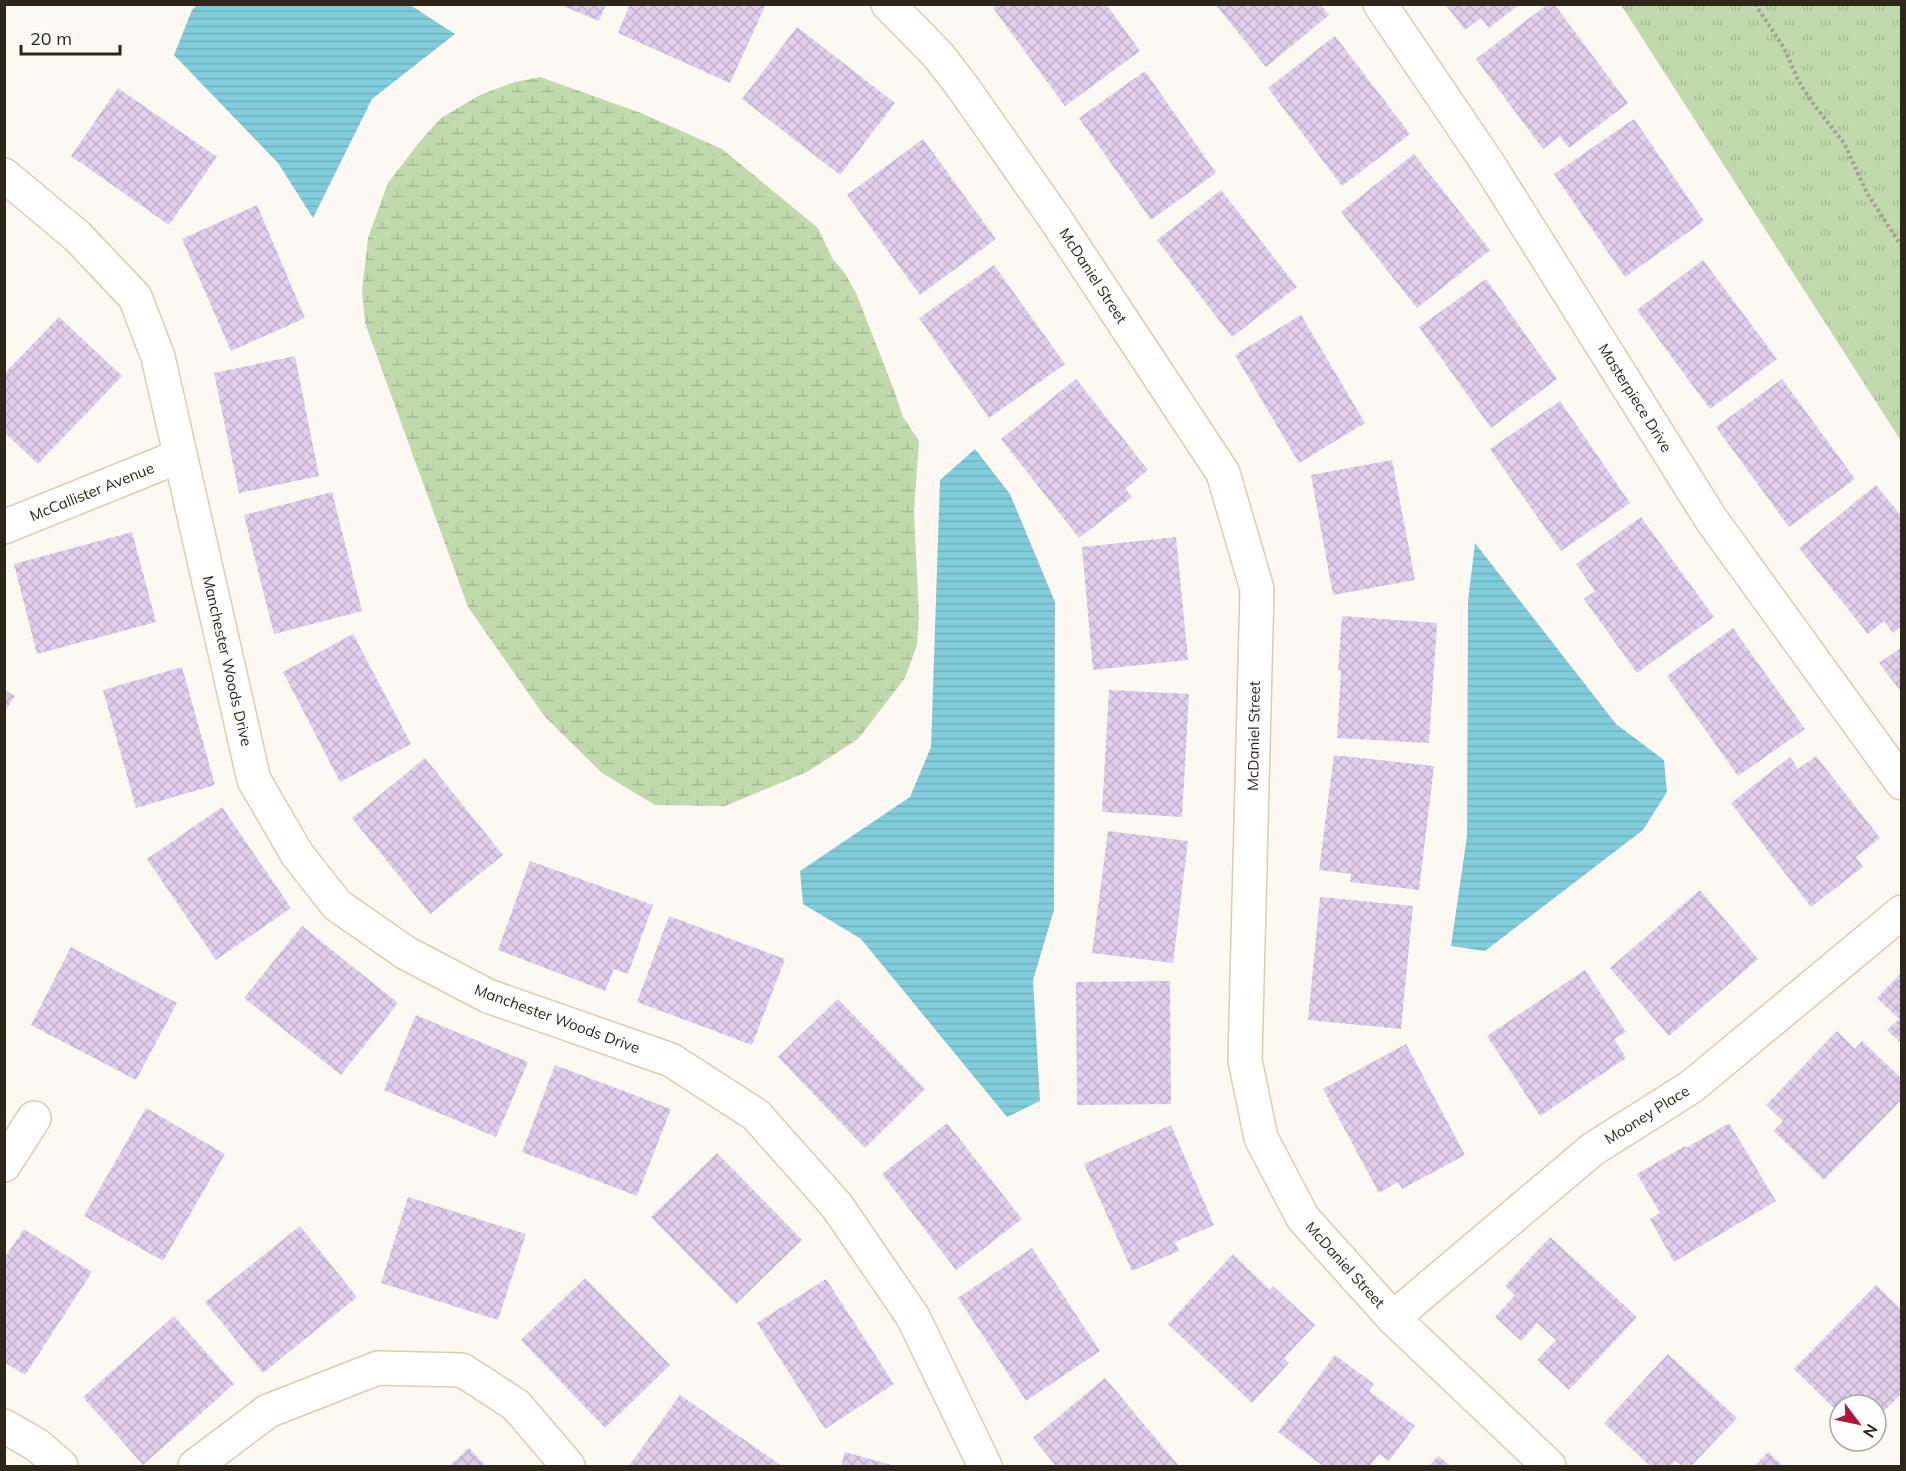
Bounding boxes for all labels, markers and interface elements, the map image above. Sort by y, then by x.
scale bar [21,18,120,56]
text: 20 m [30,27,72,50]
street label: McDaniel Street [1055,224,1131,327]
street label: Masterpiece Drive [1594,340,1676,455]
street label: McCallister Avenue [27,458,157,525]
street label: Manchester Woods Drive [199,574,256,748]
street label: McDaniel Street [1243,681,1264,791]
street label: Manchester Woods Drive [472,980,642,1057]
street label: Mooney Place [1601,1081,1693,1148]
street label: McDaniel Street [1302,1217,1389,1312]
north arrow [1828,1393,1888,1453]
text: N [1859,1421,1882,1441]

